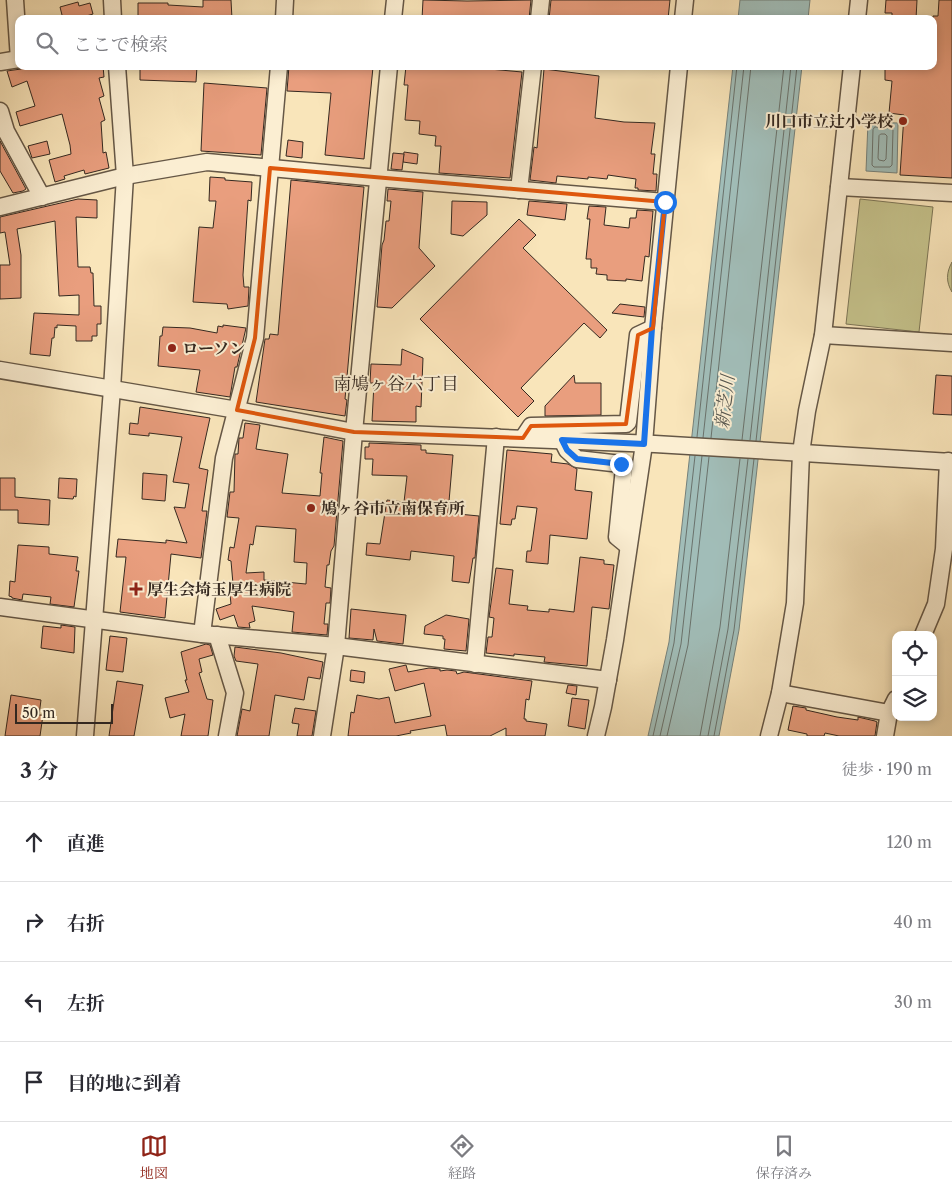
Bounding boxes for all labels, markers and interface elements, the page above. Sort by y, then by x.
search box [15,15,937,70]
icon: search [33,29,61,57]
text: ここで検索 [73,33,168,56]
place label: 川口市立辻小学校 [765,111,894,131]
marker: 川口市立辻小学校 [897,115,909,127]
route start [654,191,677,214]
place label: ローソン [182,338,245,358]
marker: ローソン [166,342,178,354]
water label: 新芝川 [711,372,739,430]
district label: 南鳩ヶ谷六丁目 [333,373,459,395]
route end [610,453,633,476]
place label: 鳩ヶ谷市立南保育所 [321,498,465,518]
marker: 鳩ヶ谷市立南保育所 [305,502,317,514]
place label: 厚生会埼玉厚生病院 [147,579,291,599]
marker: 厚生会埼玉厚生病院 [129,582,143,596]
map controls [892,631,937,721]
button: locate [892,631,937,676]
button: layers [892,676,937,721]
scale bar [15,701,112,724]
text: 50 m [22,704,55,722]
text: 3 分 [20,758,58,783]
text: 徒歩 · 190 m [842,759,932,779]
icon: ahead [20,828,48,856]
text: 直進 [67,832,105,855]
text: 120 m [887,832,932,852]
icon: right [20,908,48,936]
text: 右折 [67,912,105,935]
text: 40 m [893,912,932,932]
icon: left [20,988,48,1016]
text: 左折 [67,992,105,1015]
text: 30 m [894,992,932,1012]
icon: arrive [20,1068,48,1096]
text: 目的地に到着 [67,1072,181,1095]
tab: 地図 [140,1132,168,1182]
tab: 経路 [448,1132,476,1182]
tab: 保存済み [756,1132,812,1182]

